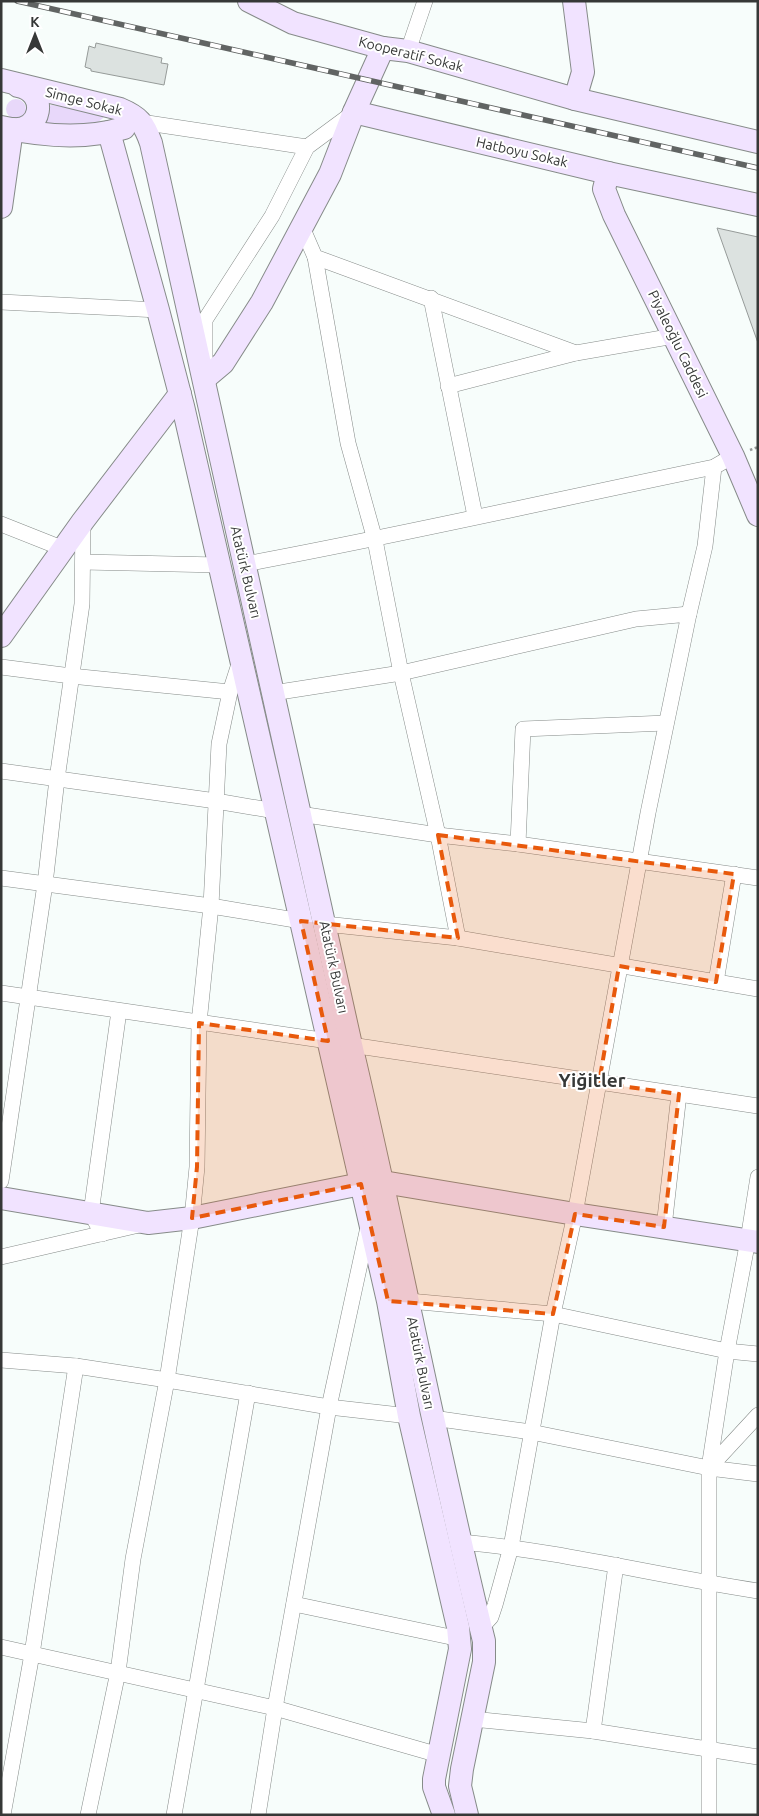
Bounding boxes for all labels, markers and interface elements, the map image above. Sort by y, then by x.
north arrow [10,10,60,60]
text: K [30,14,40,30]
street label: Kooperatif Sokak [357,33,465,75]
street label: Simge Sokak [44,84,124,118]
street label: Hatboyu Sokak [475,134,569,170]
street label: Piyaleoğlu Caddesi [645,288,711,400]
street label: Atatürk Bulvarı [228,524,264,620]
street label: Atatürk Bulvarı [316,919,352,1015]
district label: Yiğitler [558,1069,626,1091]
street label: Atatürk Bulvarı [404,1315,438,1411]

